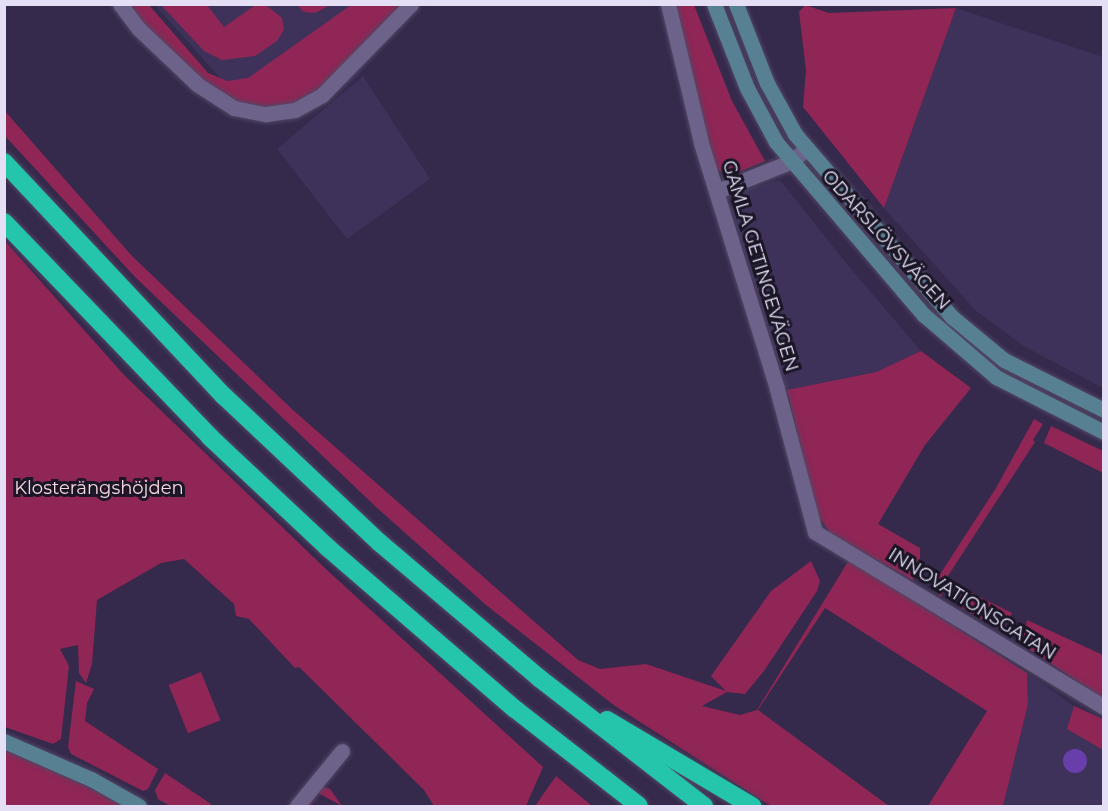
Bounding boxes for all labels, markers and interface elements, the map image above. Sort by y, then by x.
street label: GAMLA GETINGEVÄGEN [718,158,802,374]
street label: ODARSLÖVSVÄGEN [818,166,954,314]
park label: Klosterängshöjden [14,477,184,499]
street label: INNOVATIONSGATAN [884,544,1060,664]

